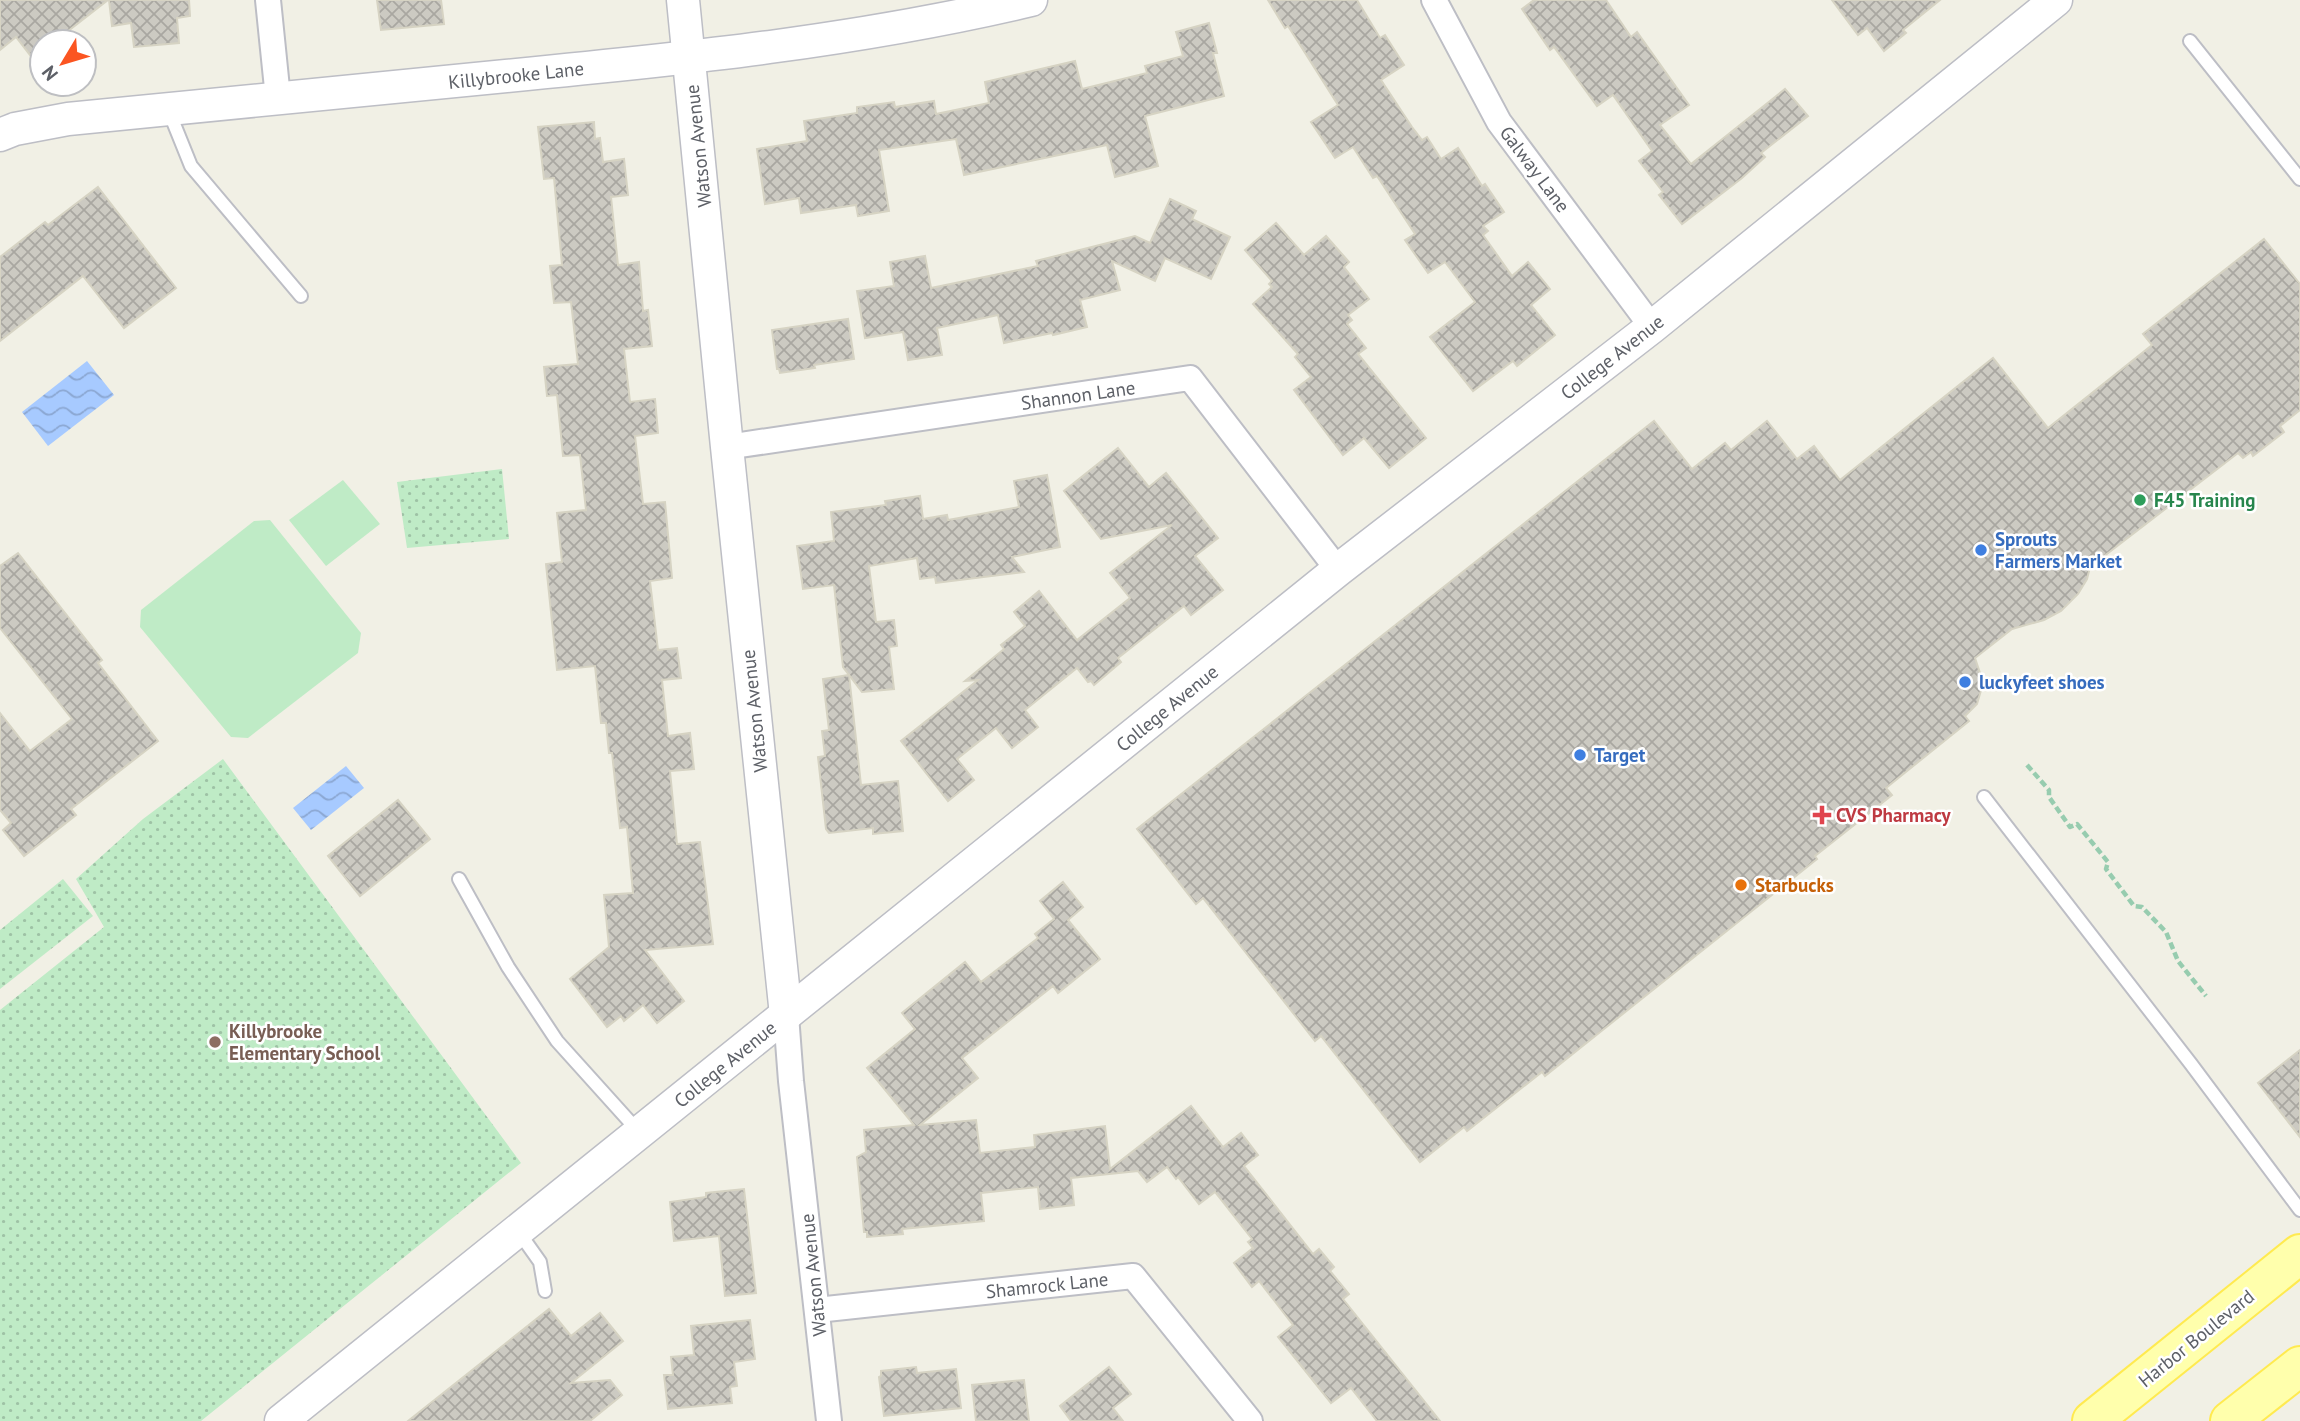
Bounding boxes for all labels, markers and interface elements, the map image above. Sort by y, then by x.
north arrow [28,28,98,98]
street label: Killybrooke Lane [447,56,585,94]
text: N [36,61,63,86]
street label: Watson Avenue [680,83,716,209]
street label: Galway Lane [1495,121,1575,217]
street label: College Avenue [1556,309,1668,405]
street label: Shannon Lane [1019,375,1137,415]
place label: F45 Training [2154,488,2255,512]
marker: F45 Training [2132,492,2148,508]
place label: Sprouts Farmers Market [1995,527,2122,573]
marker: Sprouts Farmers Market [1973,542,1989,558]
street label: Watson Avenue [736,648,772,774]
street label: College Avenue [1111,659,1223,757]
place label: luckyfeet shoes [1979,670,2105,694]
marker: luckyfeet shoes [1957,674,1973,690]
place label: Target [1594,743,1646,767]
marker: Target [1572,747,1588,763]
place label: CVS Pharmacy [1836,803,1952,827]
marker: CVS Pharmacy [1814,807,1830,823]
place label: Starbucks [1755,873,1834,897]
marker: Starbucks [1733,877,1749,893]
street label: College Avenue [669,1015,781,1113]
place label: Killybrooke Elementary School [229,1019,380,1065]
marker: Killybrooke Elementary School [207,1034,223,1050]
street label: Watson Avenue [795,1212,831,1338]
street label: Shamrock Lane [985,1267,1109,1303]
street label: Harbor Boulevard [2133,1284,2259,1392]

